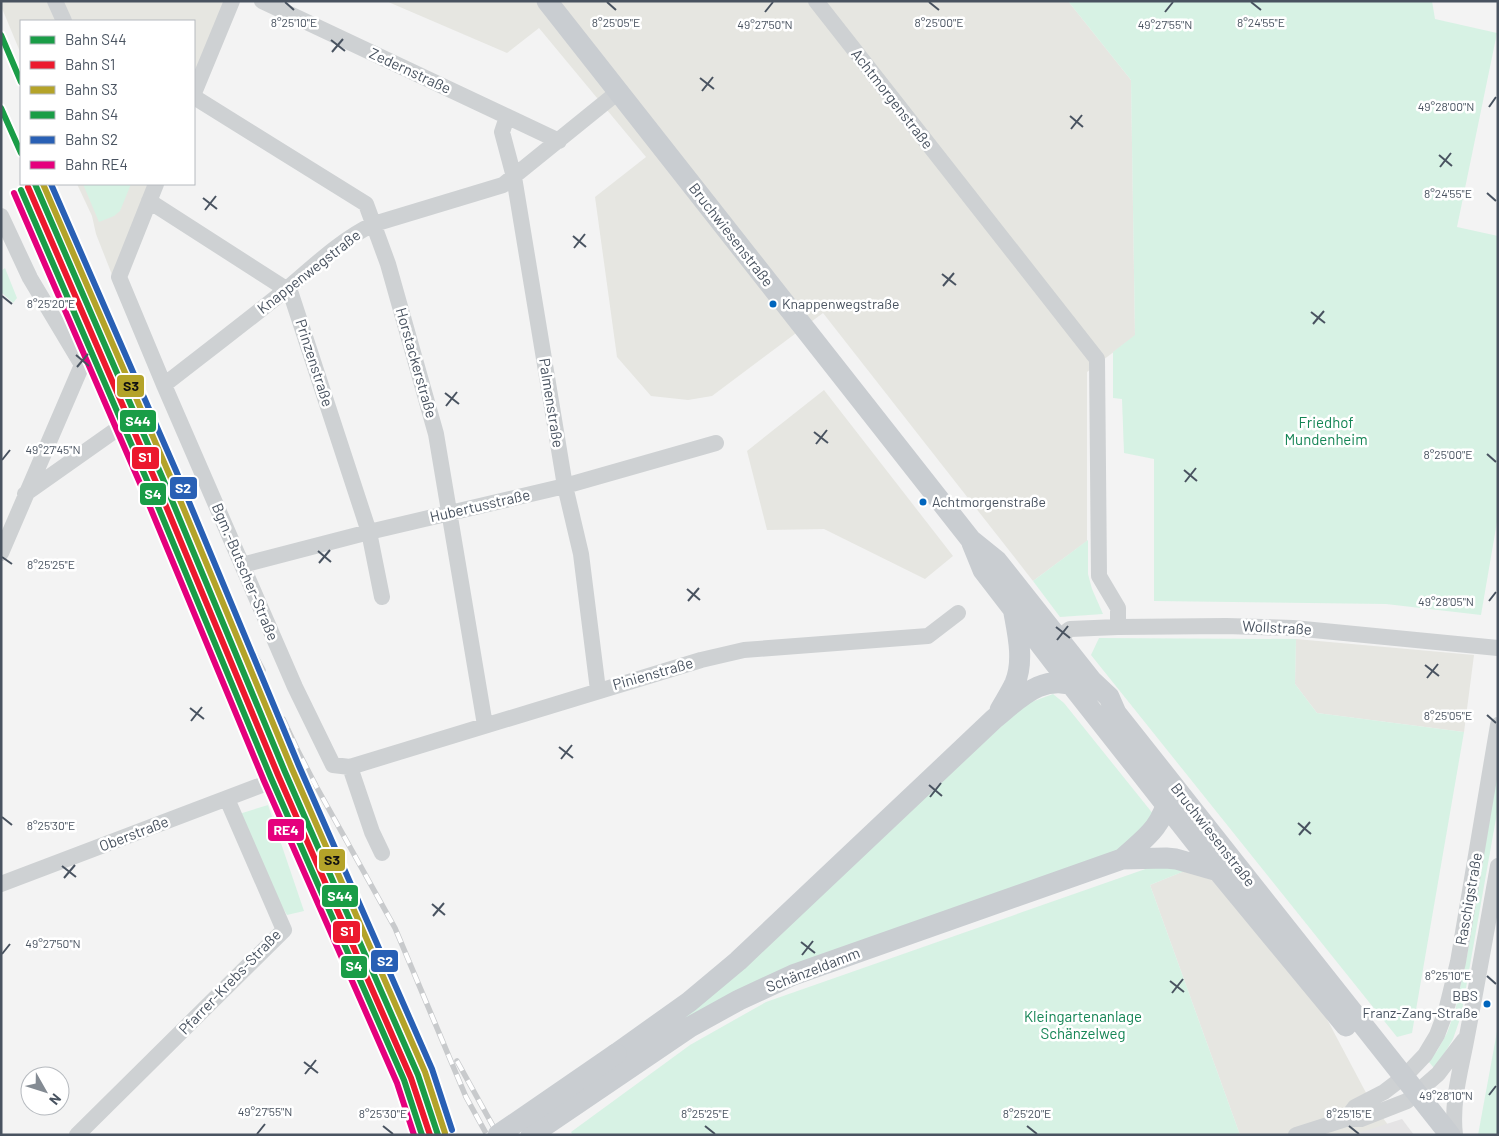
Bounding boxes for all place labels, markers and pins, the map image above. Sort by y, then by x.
place label: Knappenwegstraße [782,295,900,312]
marker: Knappenwegstraße [768,299,778,309]
place label: Achtmorgenstraße [932,493,1046,510]
marker: Achtmorgenstraße [918,497,928,507]
place label: BBS Franz-Zang-Straße [1363,987,1478,1021]
marker: BBS Franz-Zang-Straße [1482,999,1492,1009]

